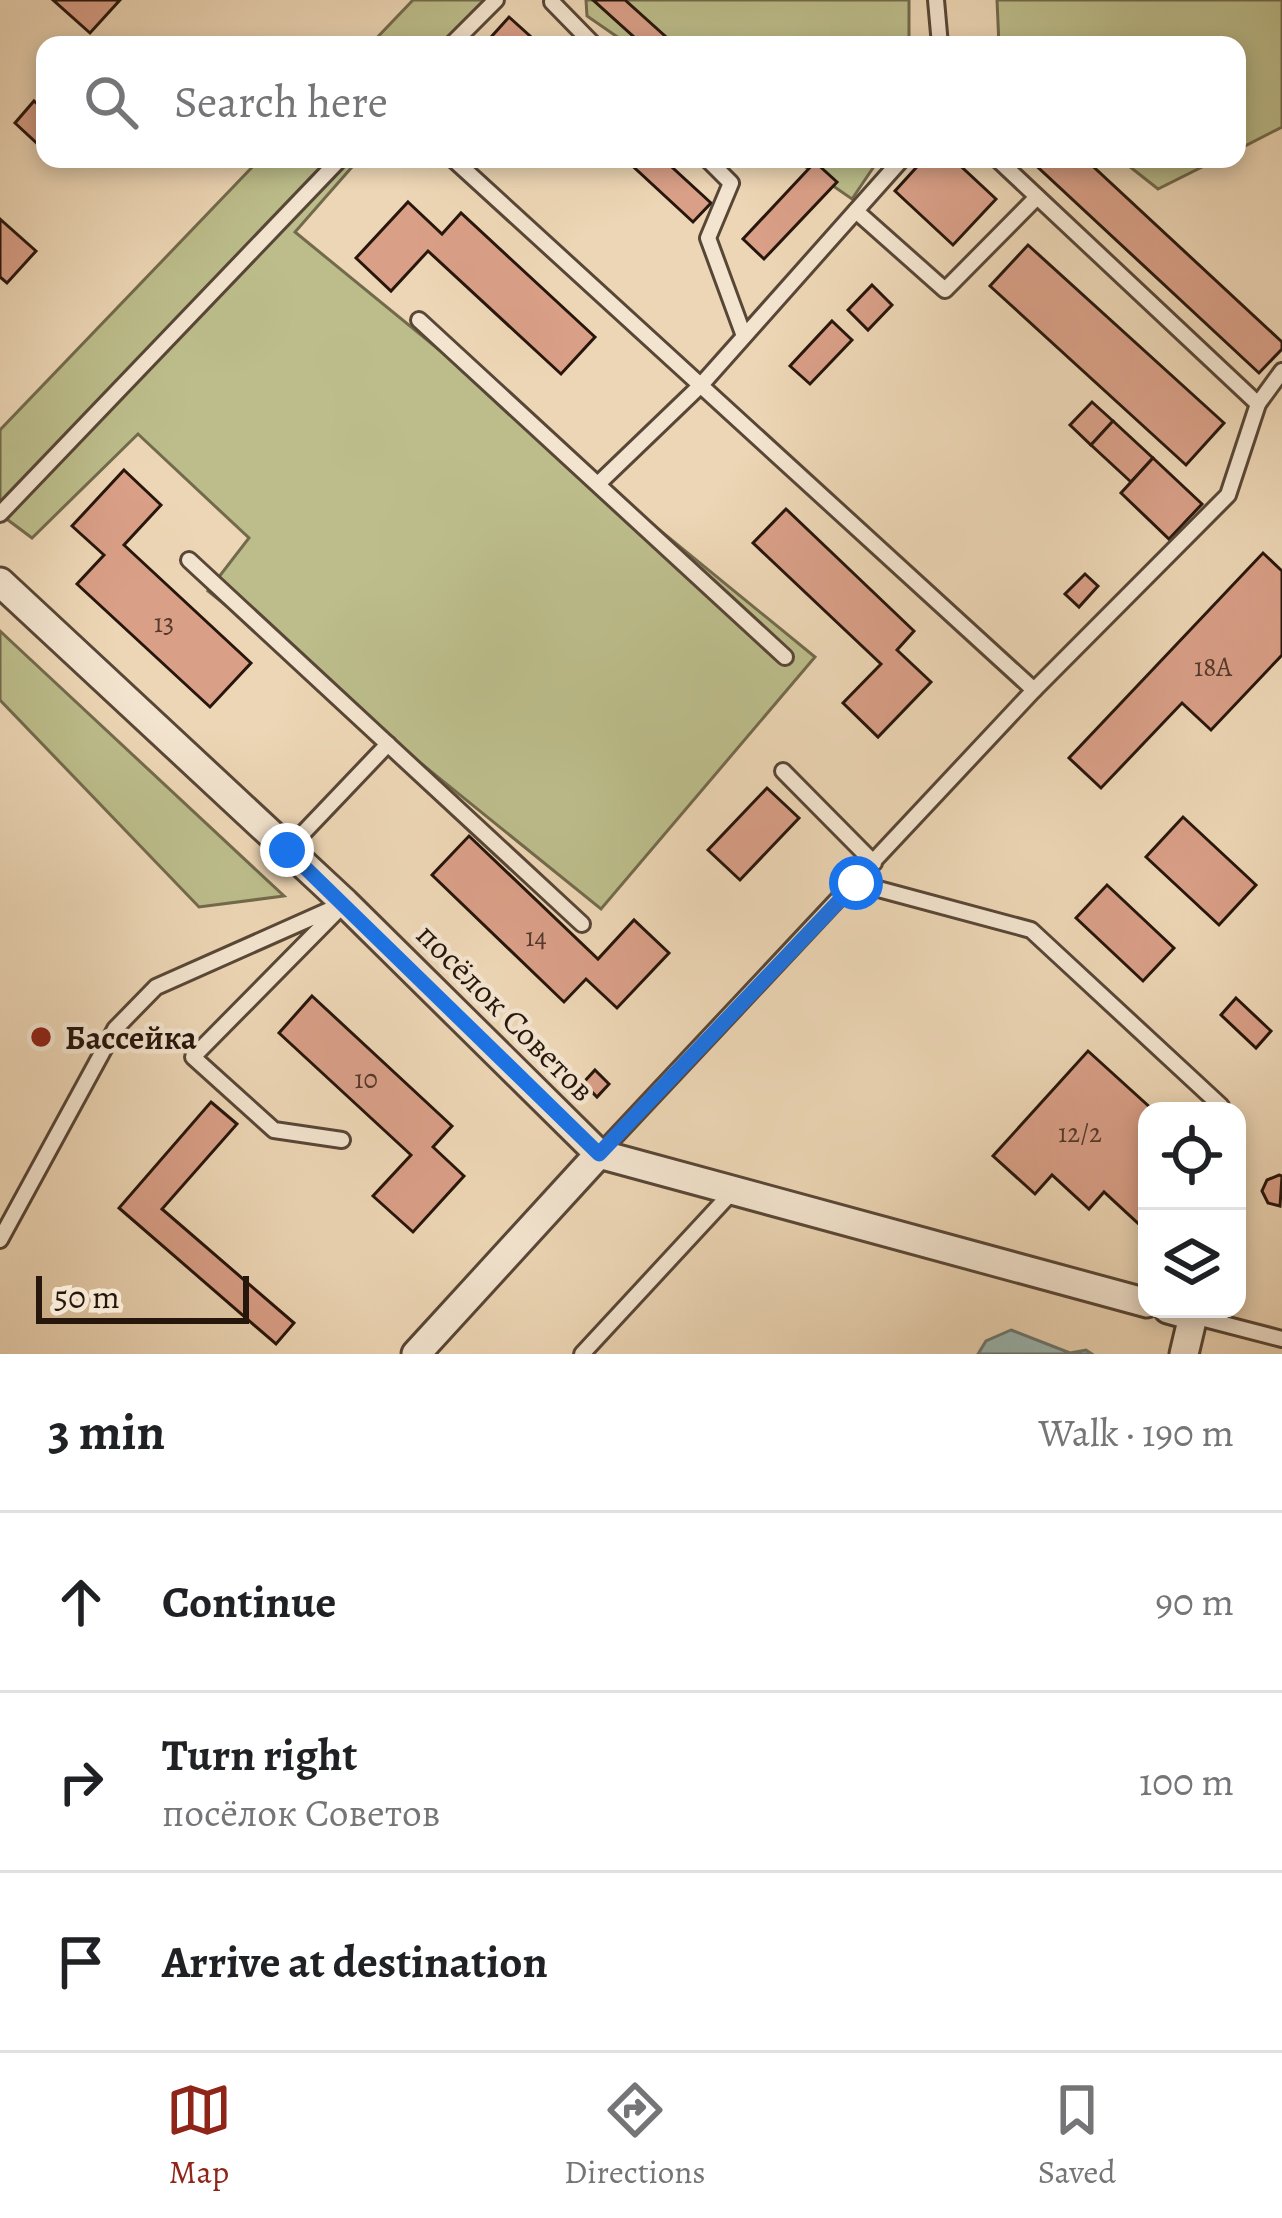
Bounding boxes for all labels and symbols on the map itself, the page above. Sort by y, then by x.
house number: 13 [154,605,174,641]
house number: 18А [1194,649,1233,685]
route end [260,823,314,877]
route start [829,856,883,910]
street label: посёлок Советов [407,913,605,1111]
house number: 14 [525,919,547,955]
place label: Бассейка [65,1015,197,1060]
marker: Бассейка [28,1024,54,1050]
house number: 10 [354,1061,378,1097]
house number: 12/2 [1058,1115,1102,1151]
scale bar [36,1270,249,1323]

